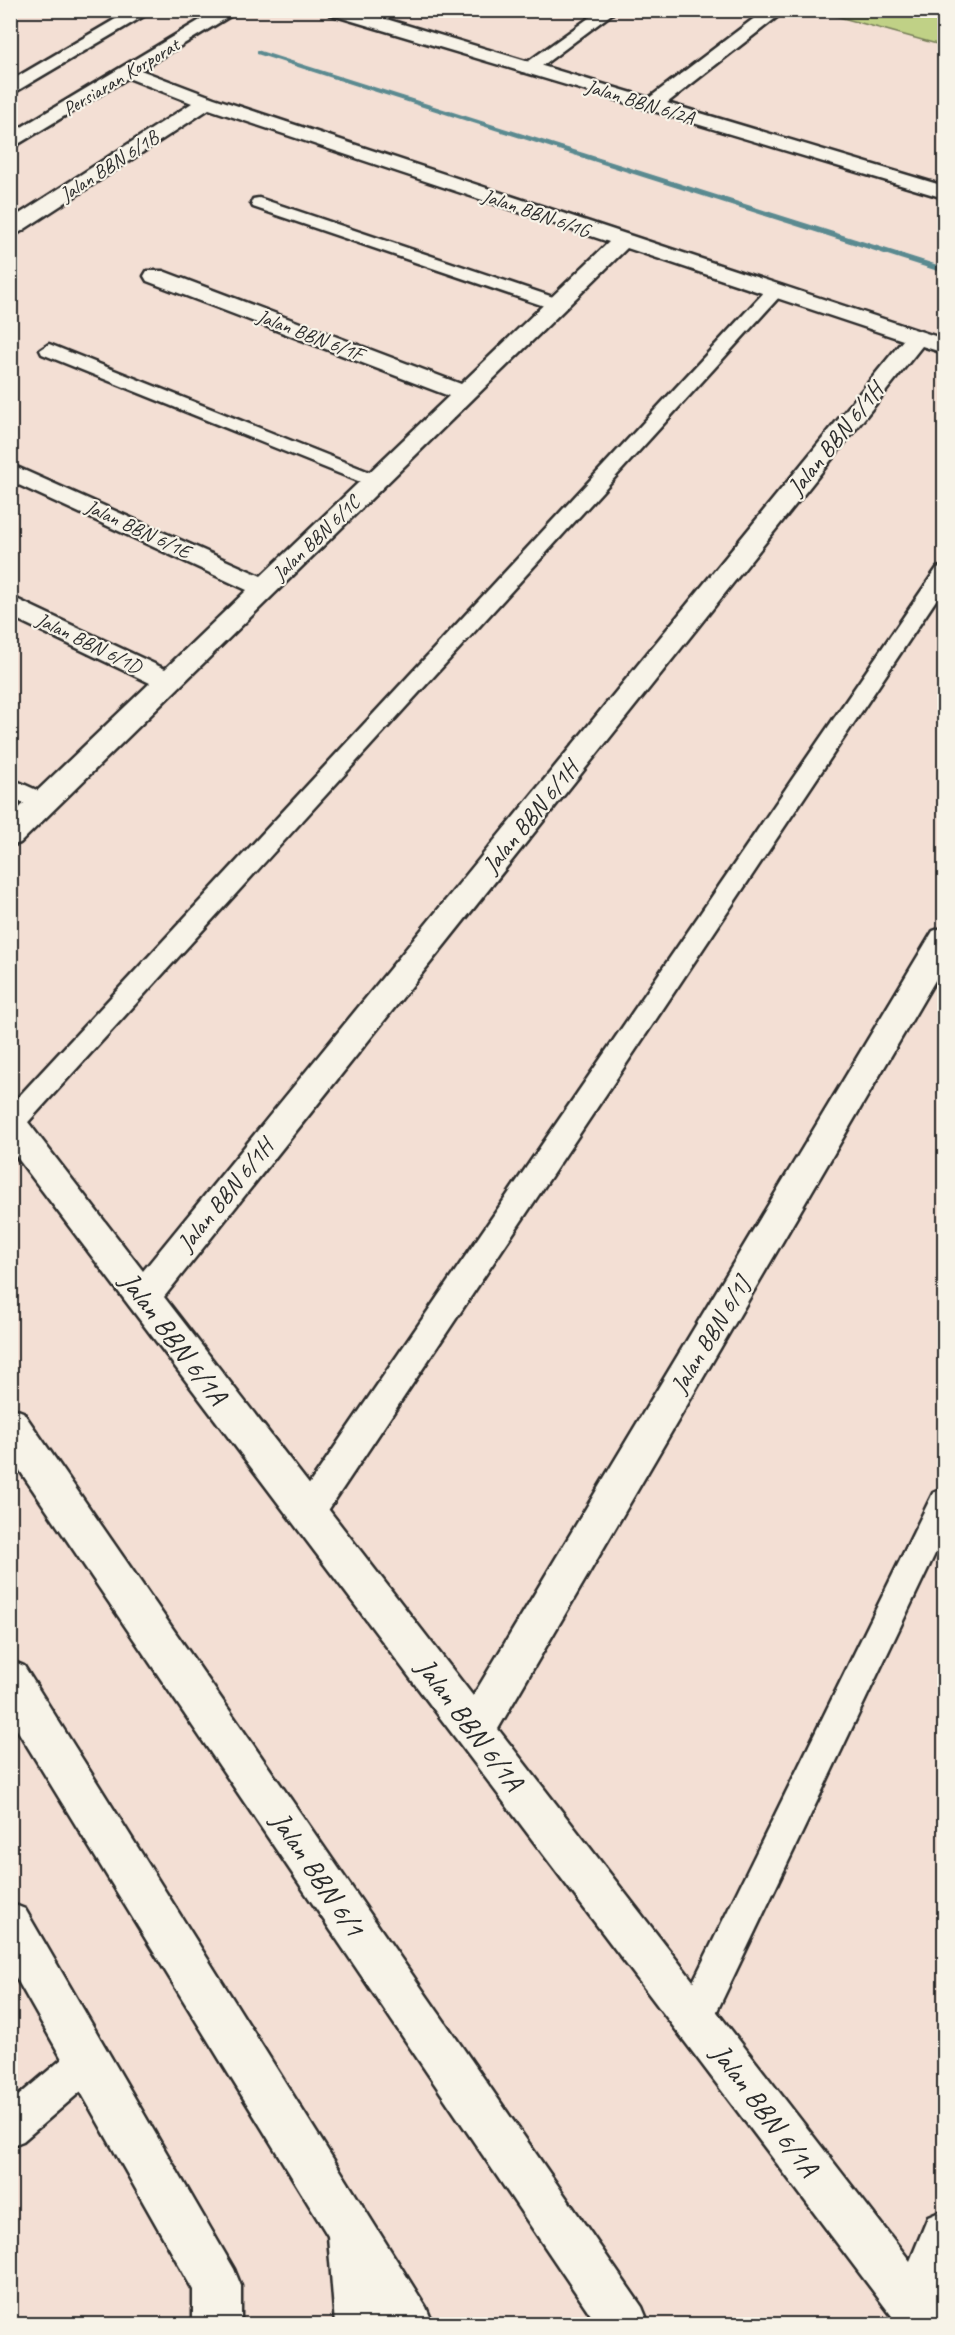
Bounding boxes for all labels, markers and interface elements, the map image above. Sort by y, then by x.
street label: Persiaran Korporat [58,31,186,122]
street label: Jalan BBN 6/2A [582,73,698,131]
street label: Jalan BBN 6/1B [54,124,164,208]
street label: Jalan BBN 6/1G [478,183,595,244]
street label: Jalan BBN 6/1F [253,303,370,368]
street label: Jalan BBN 6/1H [780,373,892,502]
street label: Jalan BBN 6/1C [267,489,367,586]
street label: Jalan BBN 6/1E [81,493,196,565]
street label: Jalan BBN 6/1D [32,606,147,680]
street label: Jalan BBN 6/1H [475,751,587,880]
street label: Jalan BBN 6/1H [170,1129,282,1258]
street label: Jalan BBN 6/1A [112,1263,236,1413]
street label: Jalan BBN 6/1J [663,1269,758,1399]
street label: Jalan BBN 6/1A [408,1649,532,1799]
street label: Jalan BBN 6/1 [262,1803,373,1944]
street label: Jalan BBN 6/1A [703,2035,827,2185]

